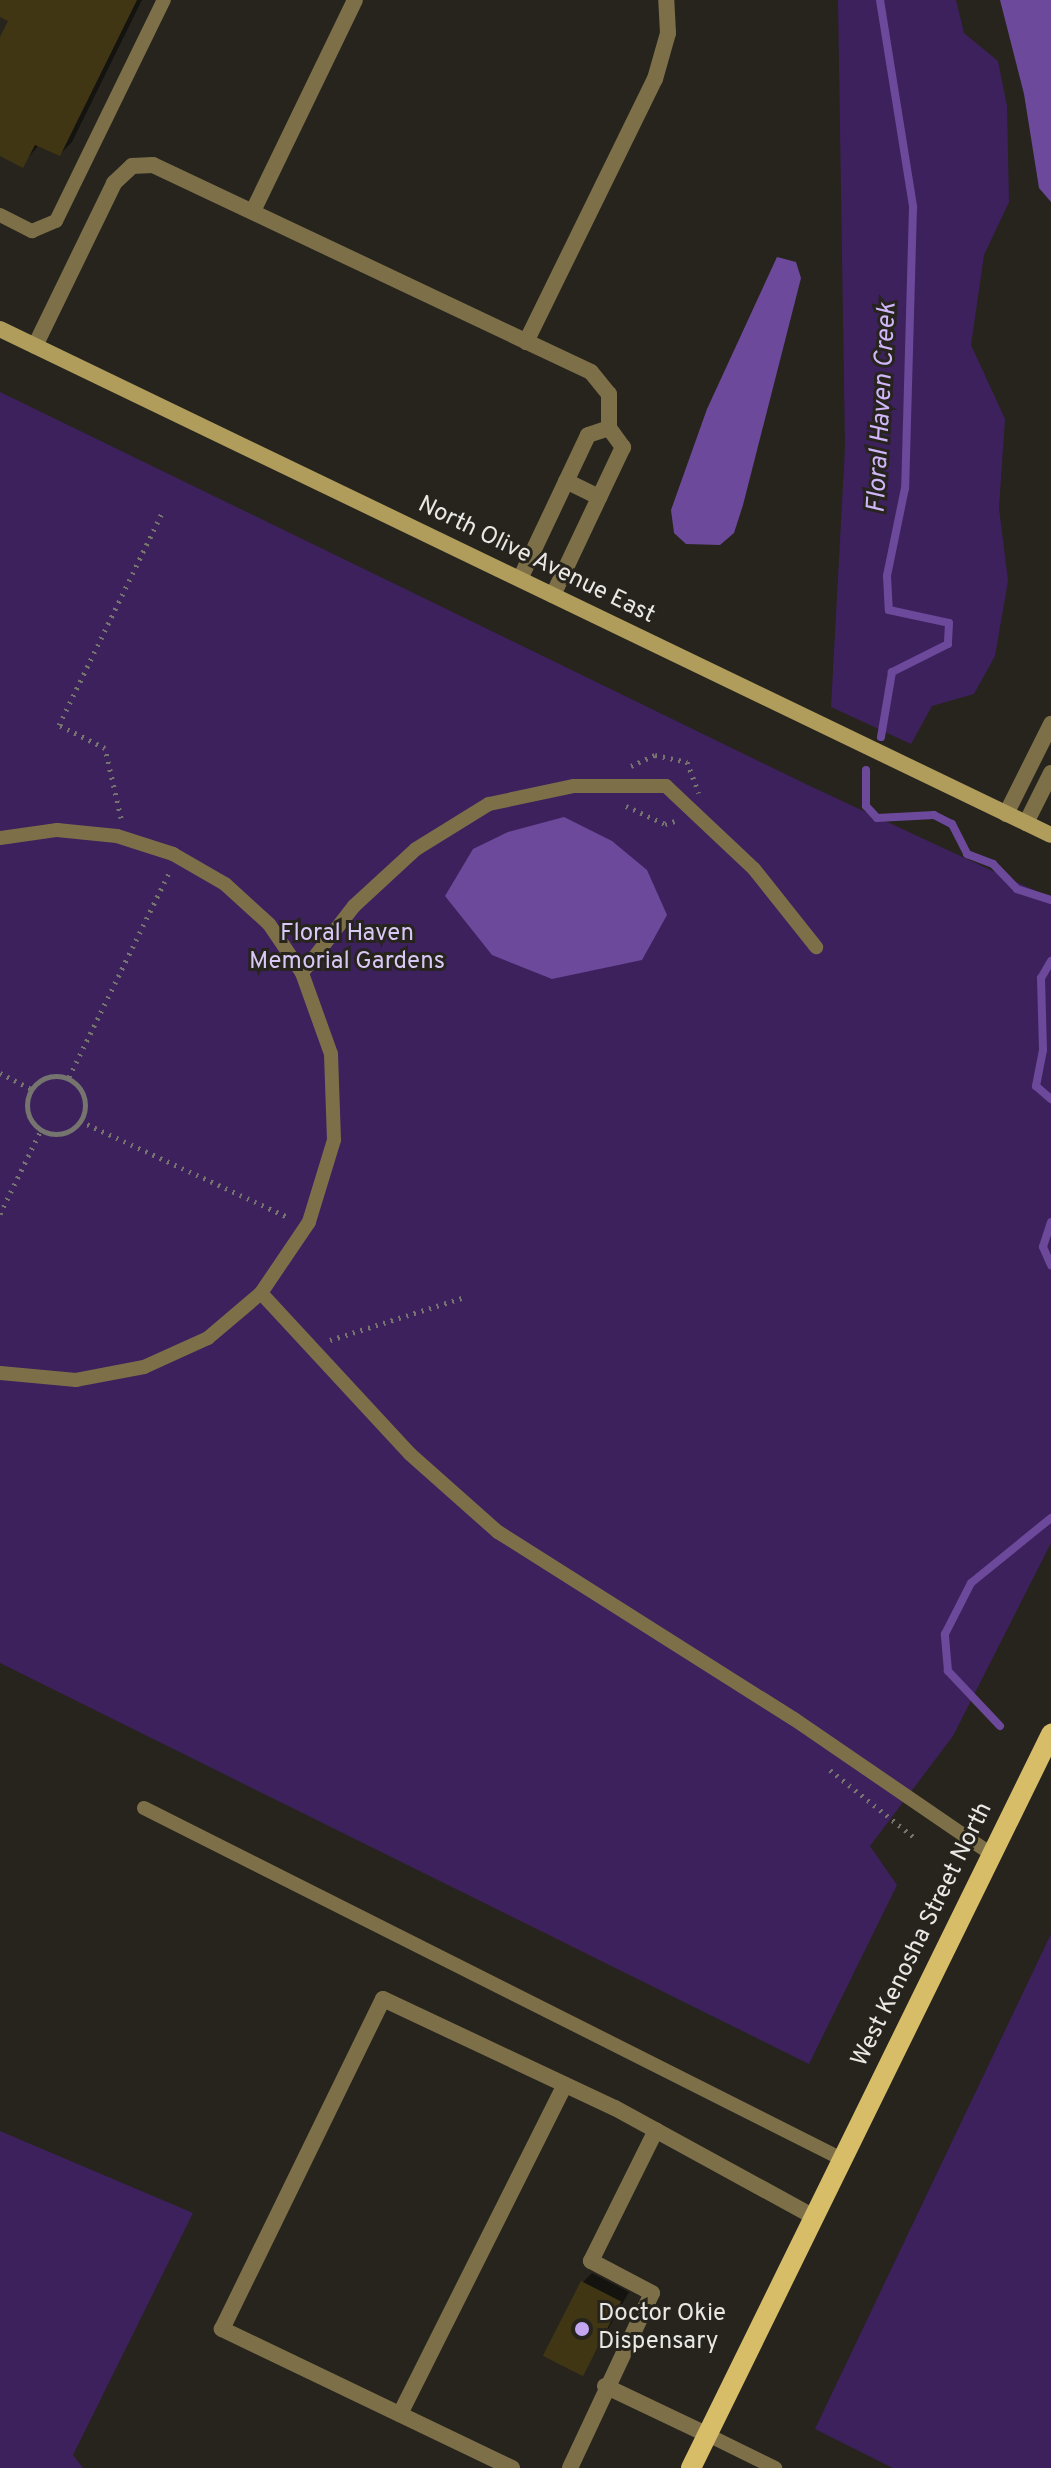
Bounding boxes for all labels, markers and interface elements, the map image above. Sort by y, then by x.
water label: Floral Haven Creek [862,302,904,514]
street label: North Olive Avenue East [412,491,660,631]
park label: Floral Haven Memorial Gardens [249,921,445,977]
street label: West Kenosha Street North [846,1798,1000,2072]
place label: Doctor Okie Dispensary [598,2301,726,2357]
marker: Doctor Okie Dispensary [573,2320,591,2338]

